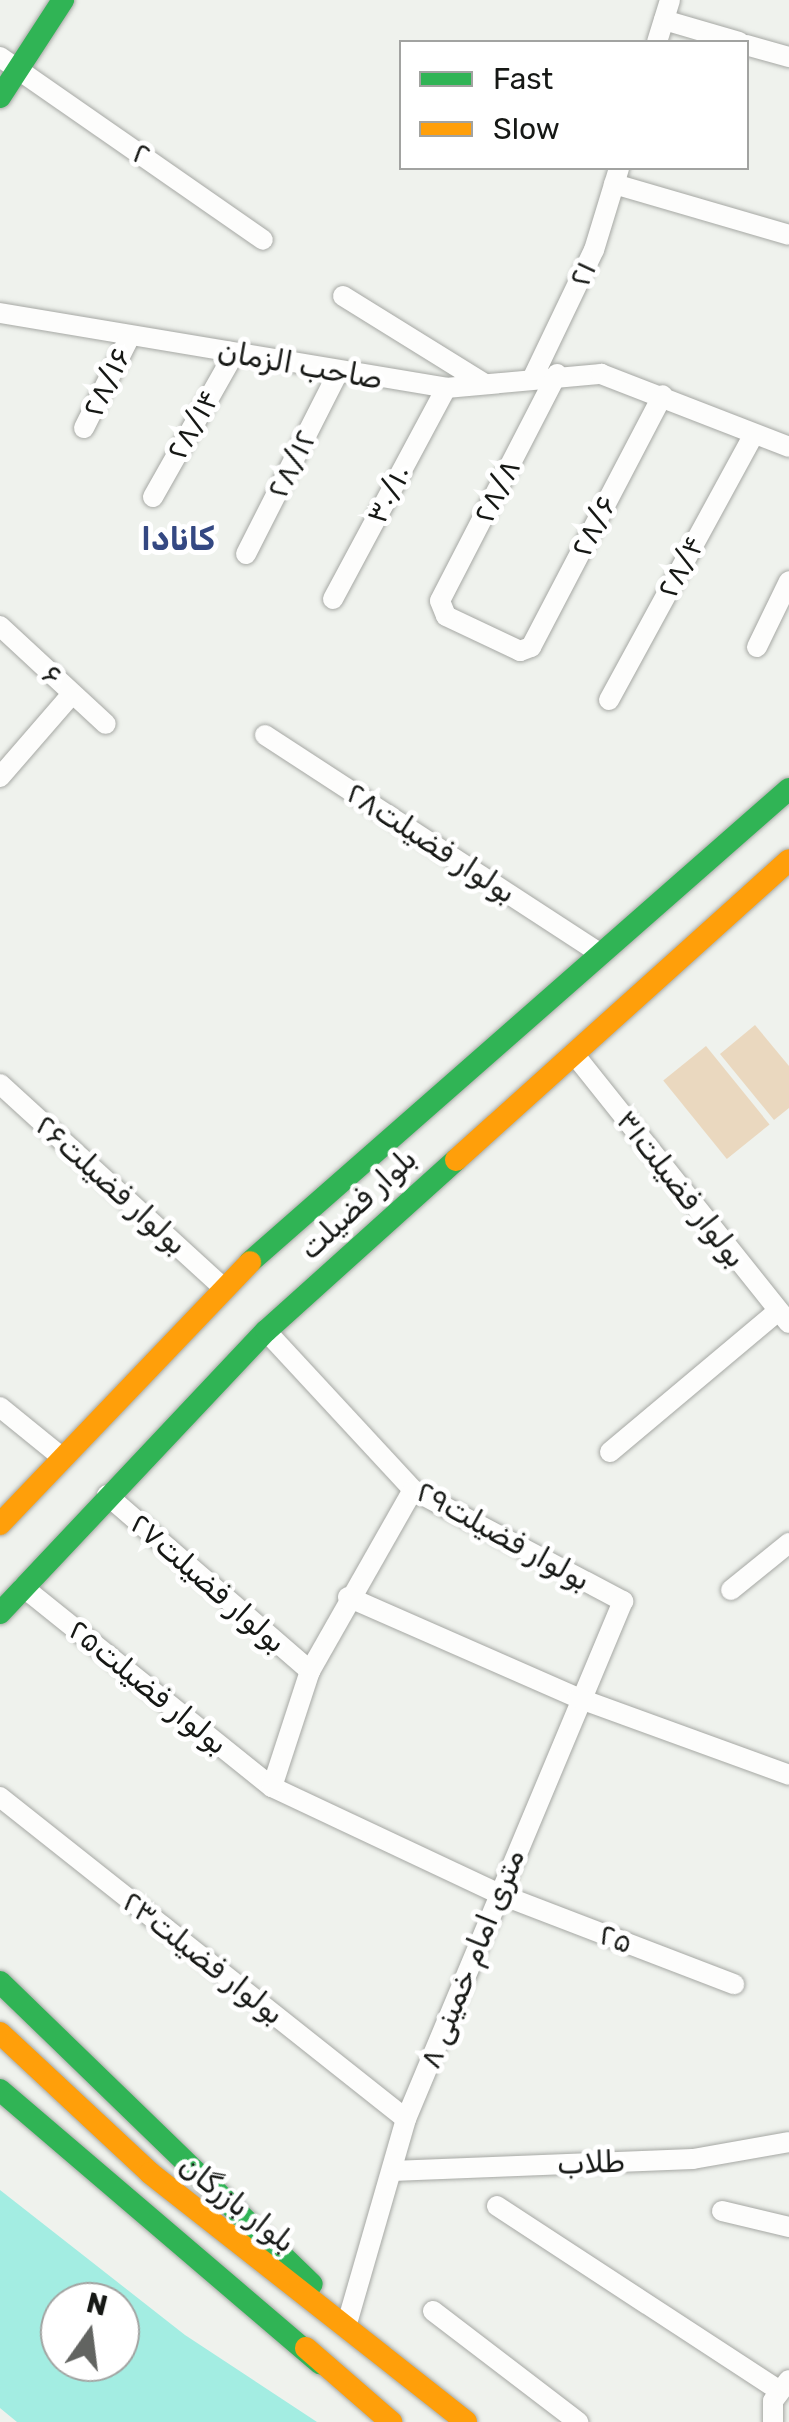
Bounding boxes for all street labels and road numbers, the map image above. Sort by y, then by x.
street label: ۲ [125,135,157,173]
street label: ۲۱ [562,256,604,292]
street label: صاحب الزمان [215,333,385,397]
street label: ۲۸/۱۶ [75,341,139,423]
street label: ۲۸/۱۴ [159,384,227,466]
street label: ۲۸/۱۲ [260,424,324,504]
street label: ۲۸/۸ [466,453,528,529]
street label: ۳۰/۱۰ [358,458,420,530]
street label: ۲۸/۶ [563,489,625,563]
street label: ۲۸/۴ [649,530,713,604]
street label: ۶ [34,656,70,694]
street label: بولوار فضیلت۲۸ [339,775,523,911]
street label: بولوار فضیلت۳۱ [608,1103,754,1275]
street label: بولوار فضیلت۲۶ [28,1107,194,1263]
street label: بلوار فضیلت [292,1141,424,1267]
street label: بولوار فضیلت۲۹ [410,1473,596,1599]
street label: بولوار فضیلت۲۷ [123,1505,293,1661]
street label: بولوار فضیلت۲۵ [61,1612,235,1762]
street label: ۸ متری امام خمینی [412,1844,532,2074]
street label: بولوار فضیلت۲۳ [115,1884,291,2032]
street label: ۲۵ [594,1916,638,1962]
street label: طلاب [556,2144,626,2182]
street label: بلوار بازرگان [172,2148,302,2260]

